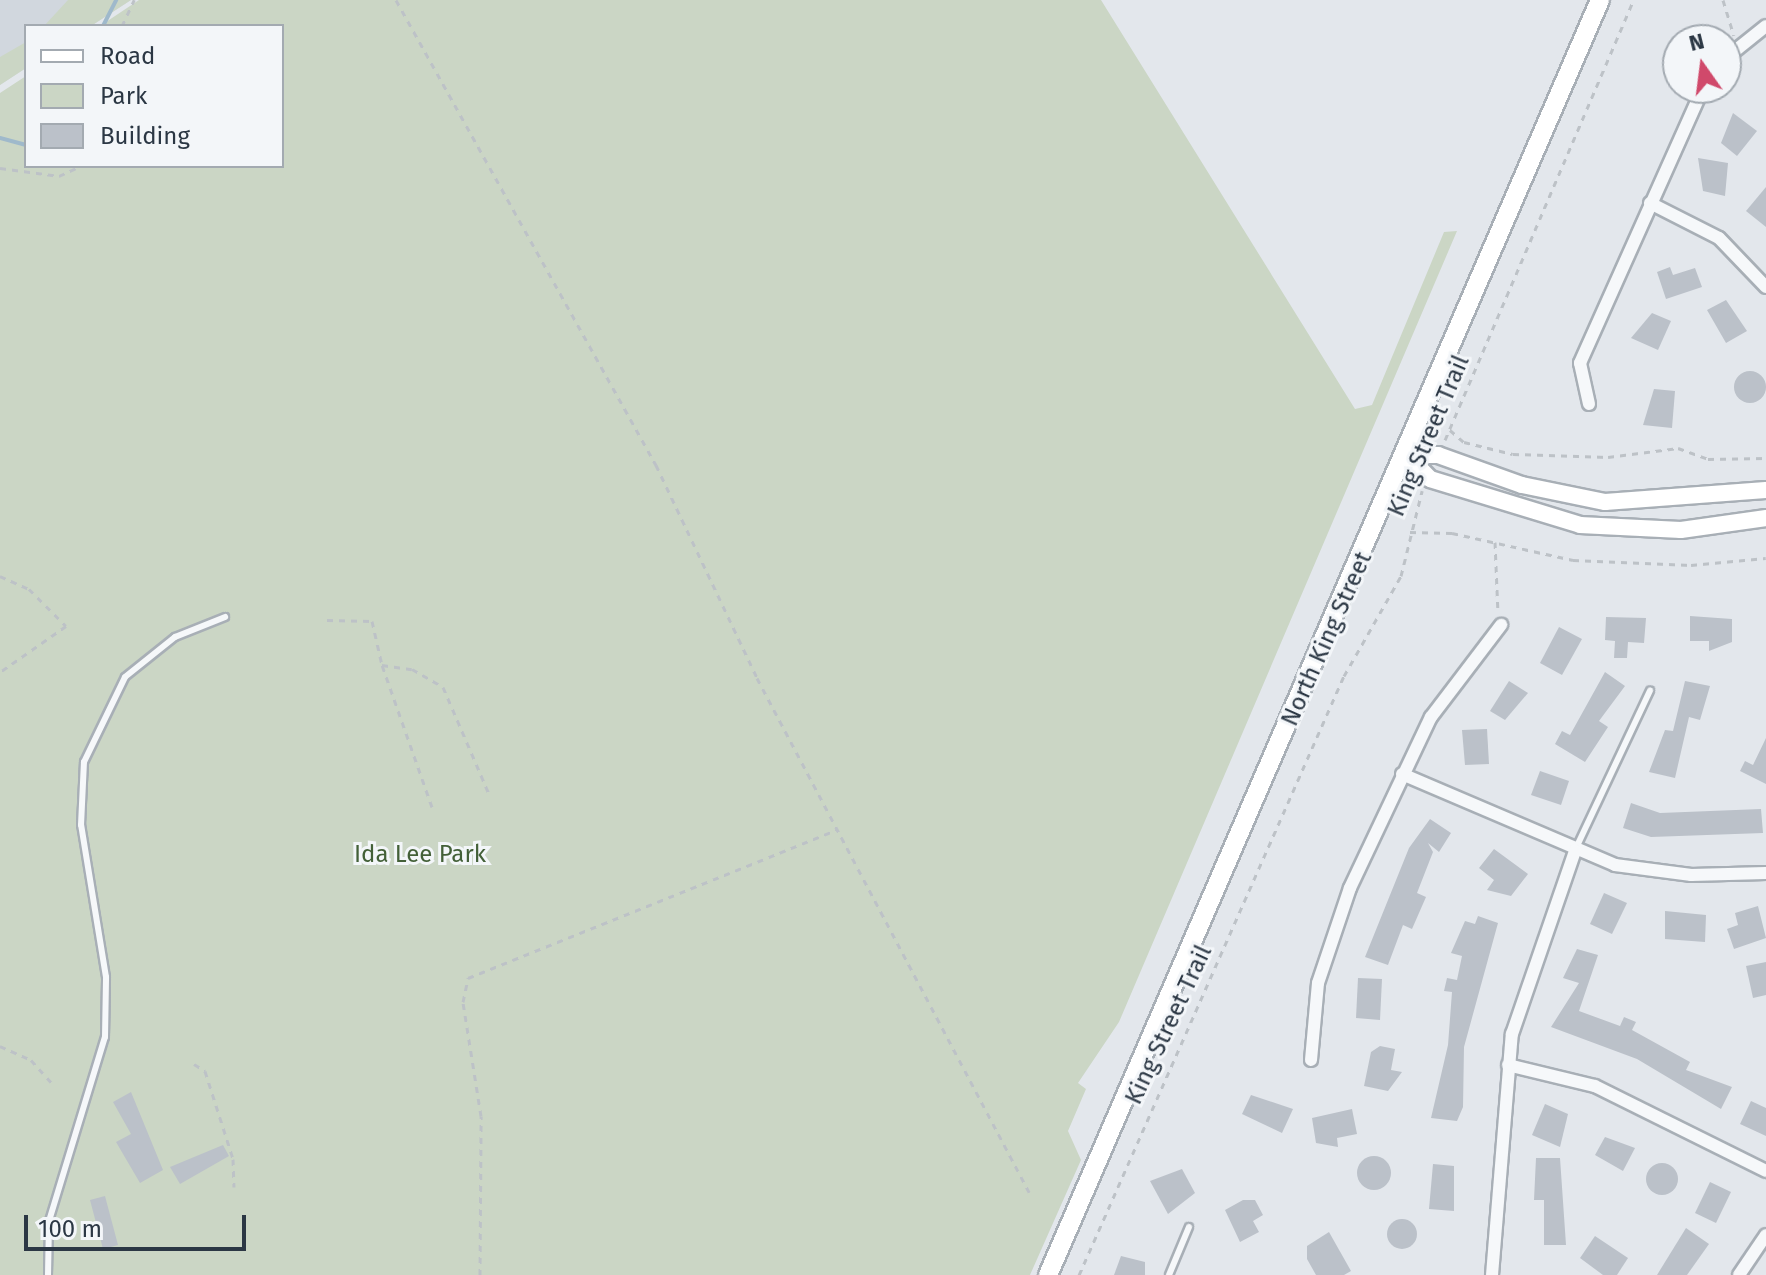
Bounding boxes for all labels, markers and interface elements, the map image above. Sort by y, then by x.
legend [24,24,284,168]
north arrow [1662,24,1742,104]
text: N [1686,27,1707,57]
text: Road [100,42,155,70]
text: Park [100,82,147,110]
text: Building [100,122,190,150]
street label: King Street Trail [1382,351,1476,521]
street label: North King Street [1276,547,1378,731]
park label: Ida Lee Park [354,841,486,869]
street label: King Street Trail [1120,941,1218,1109]
scale bar [28,1199,250,1249]
text: 100 m [38,1215,102,1243]

